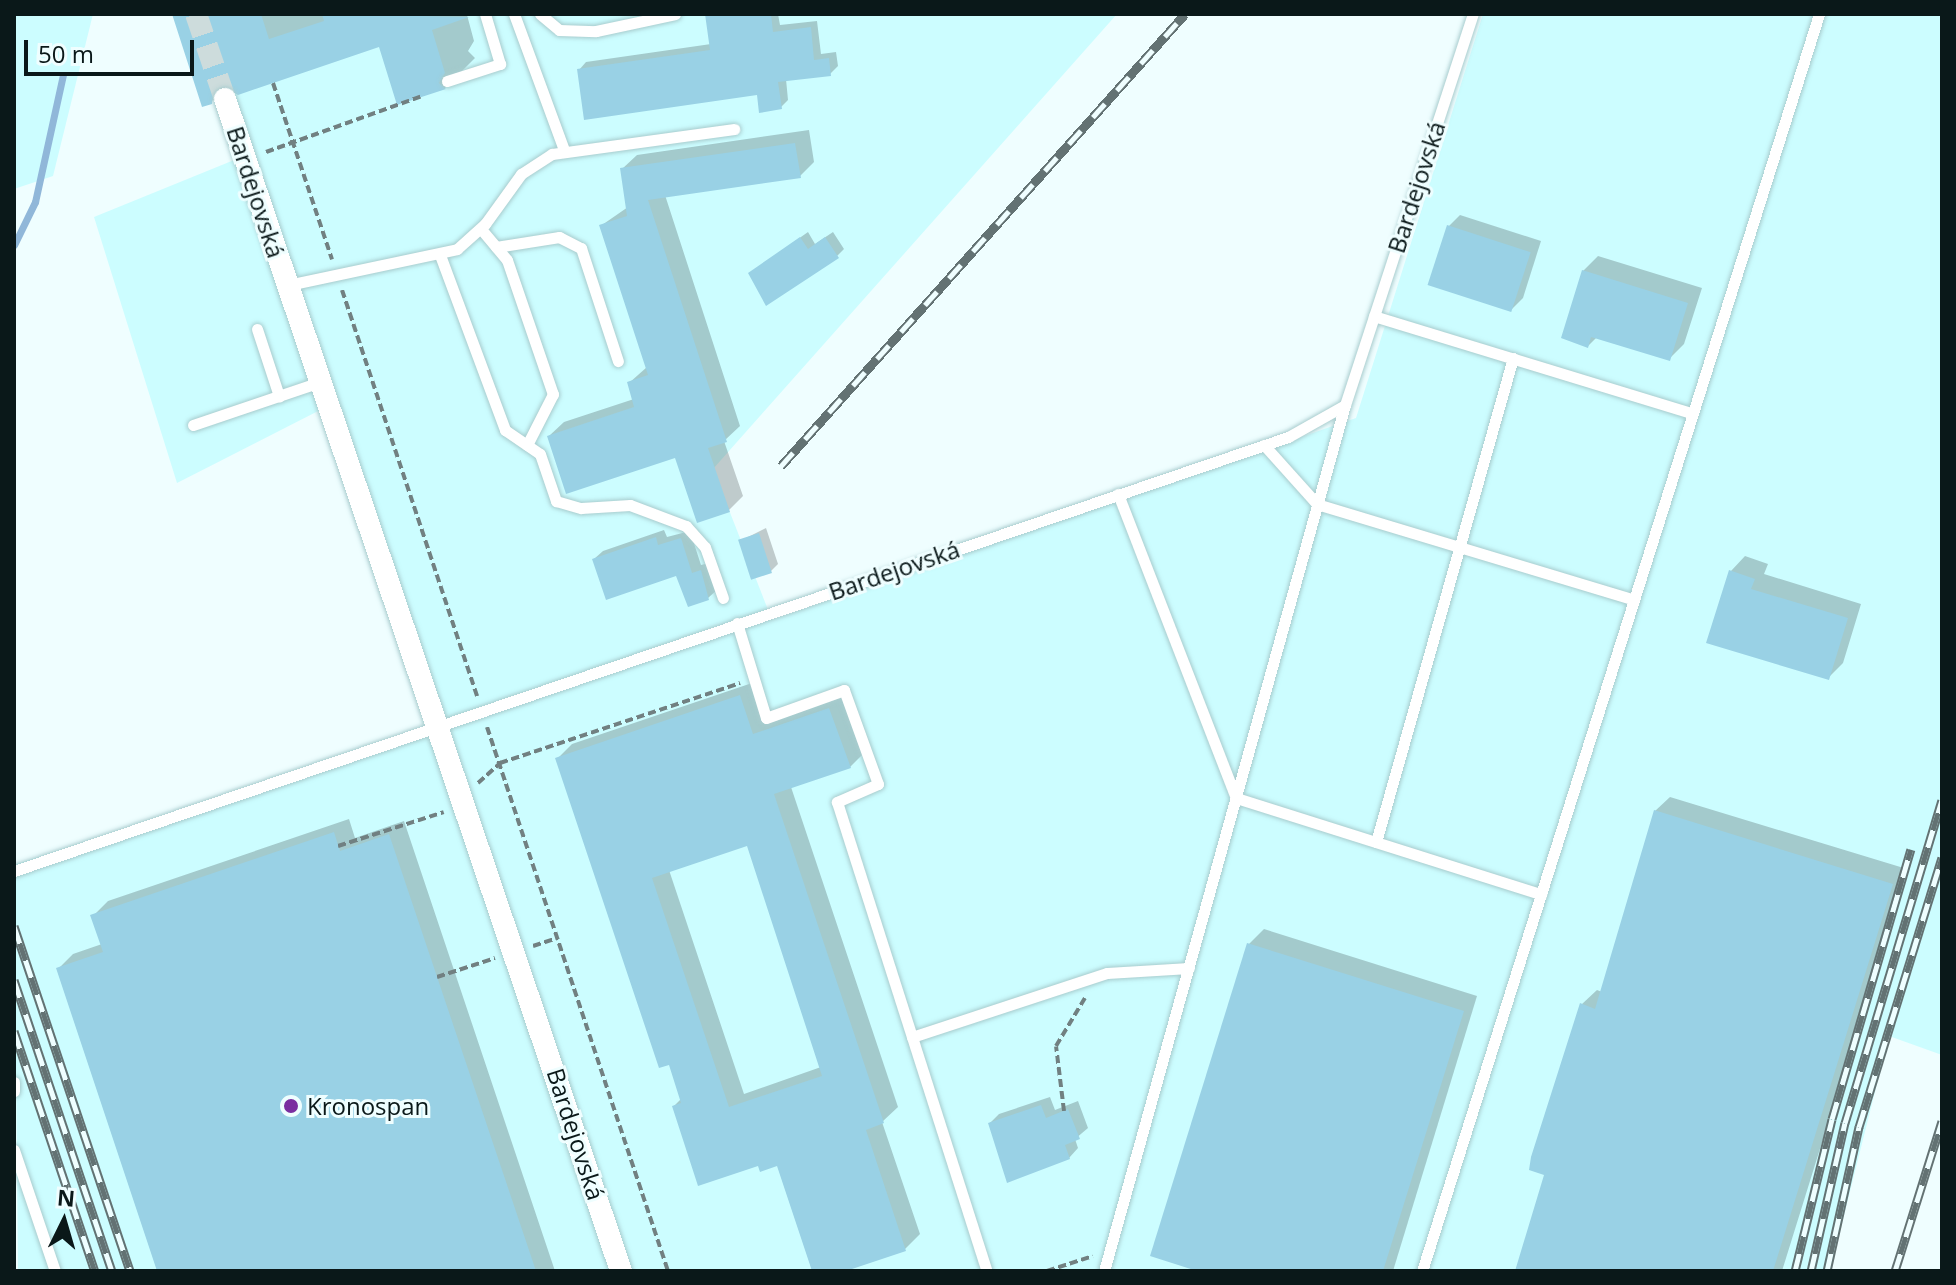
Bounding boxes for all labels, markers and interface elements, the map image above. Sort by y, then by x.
scale bar [28,24,198,74]
text: 50 m [38,37,94,70]
street label: Bardejovská [1381,118,1451,256]
street label: Bardejovská [221,123,291,261]
street label: Bardejovská [825,534,963,606]
street label: Bardejovská [541,1065,611,1203]
place label: Kronospan [307,1092,429,1120]
marker: Kronospan [282,1097,300,1115]
north arrow [24,1181,104,1261]
text: N [56,1181,76,1213]

